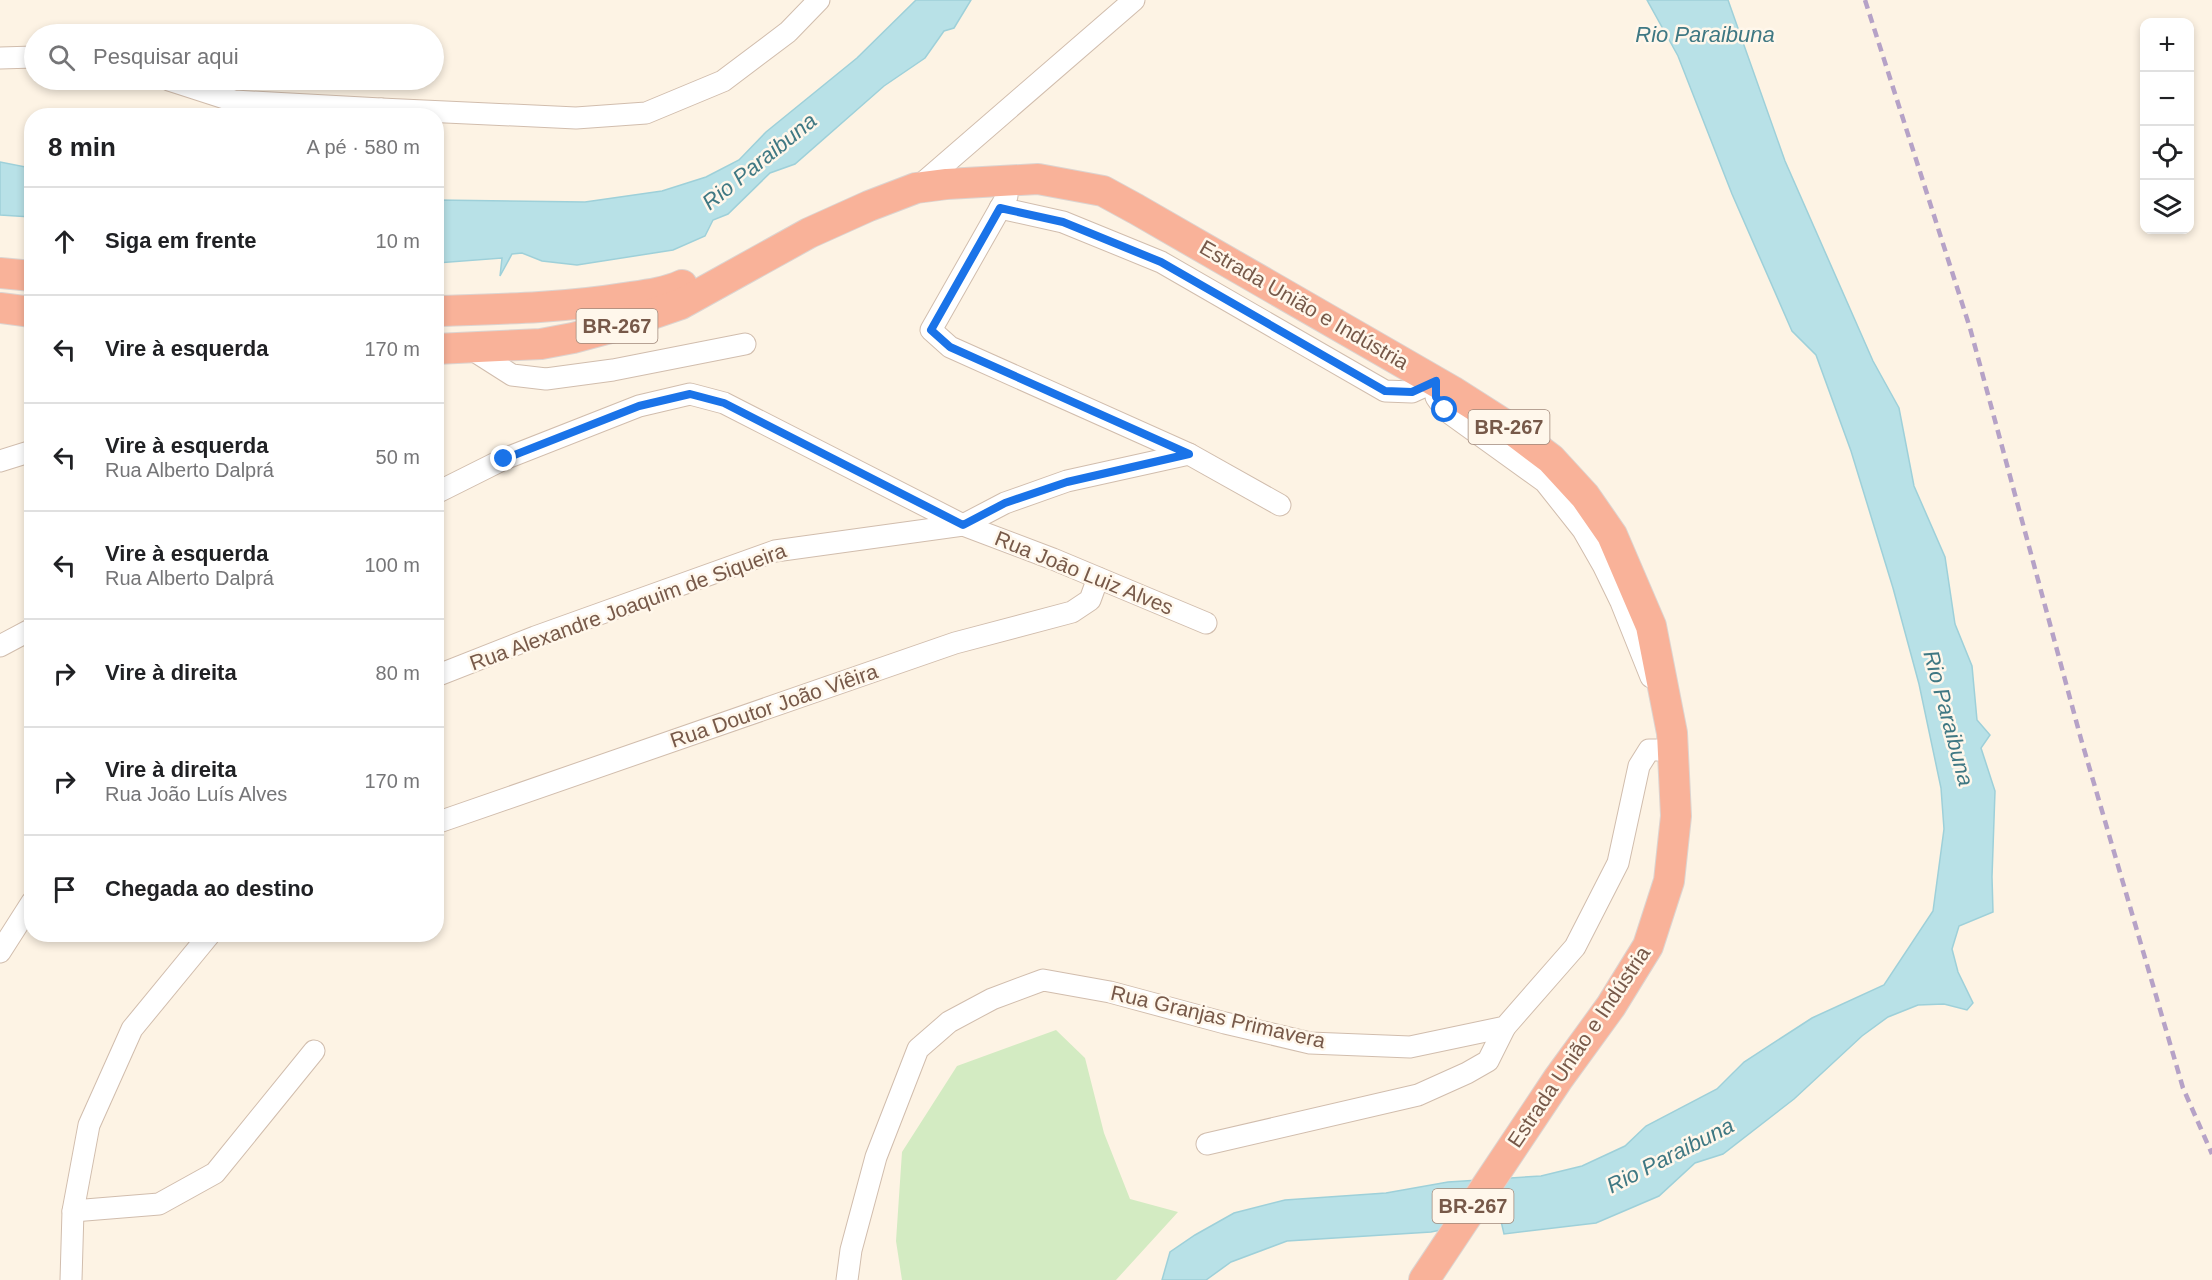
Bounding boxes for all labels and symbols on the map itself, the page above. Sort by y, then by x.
water label: Rio Paraibuna [1635,22,1775,47]
water label: Rio Paraibuna [697,108,821,215]
street label: Estrada União e Indústria [1196,235,1413,374]
road number: BR-267 [576,309,658,343]
route start [1431,396,1457,422]
road number: BR-267 [1468,410,1550,444]
route end [490,445,516,471]
street label: Rua Joāo Luiz Alves [992,526,1177,619]
street label: Rua Alexandre Joaquim de Siqueira [466,538,789,675]
water label: Rio Paraibuna [1918,648,1979,789]
street label: Rua Doutor João Viêira [667,659,881,752]
street label: Estrada União e Indústria [1503,942,1655,1151]
street label: Rua Granjas Primavera [1109,981,1328,1052]
water label: Rio Paraibuna [1602,1113,1738,1198]
road number: BR-267 [1432,1189,1514,1223]

